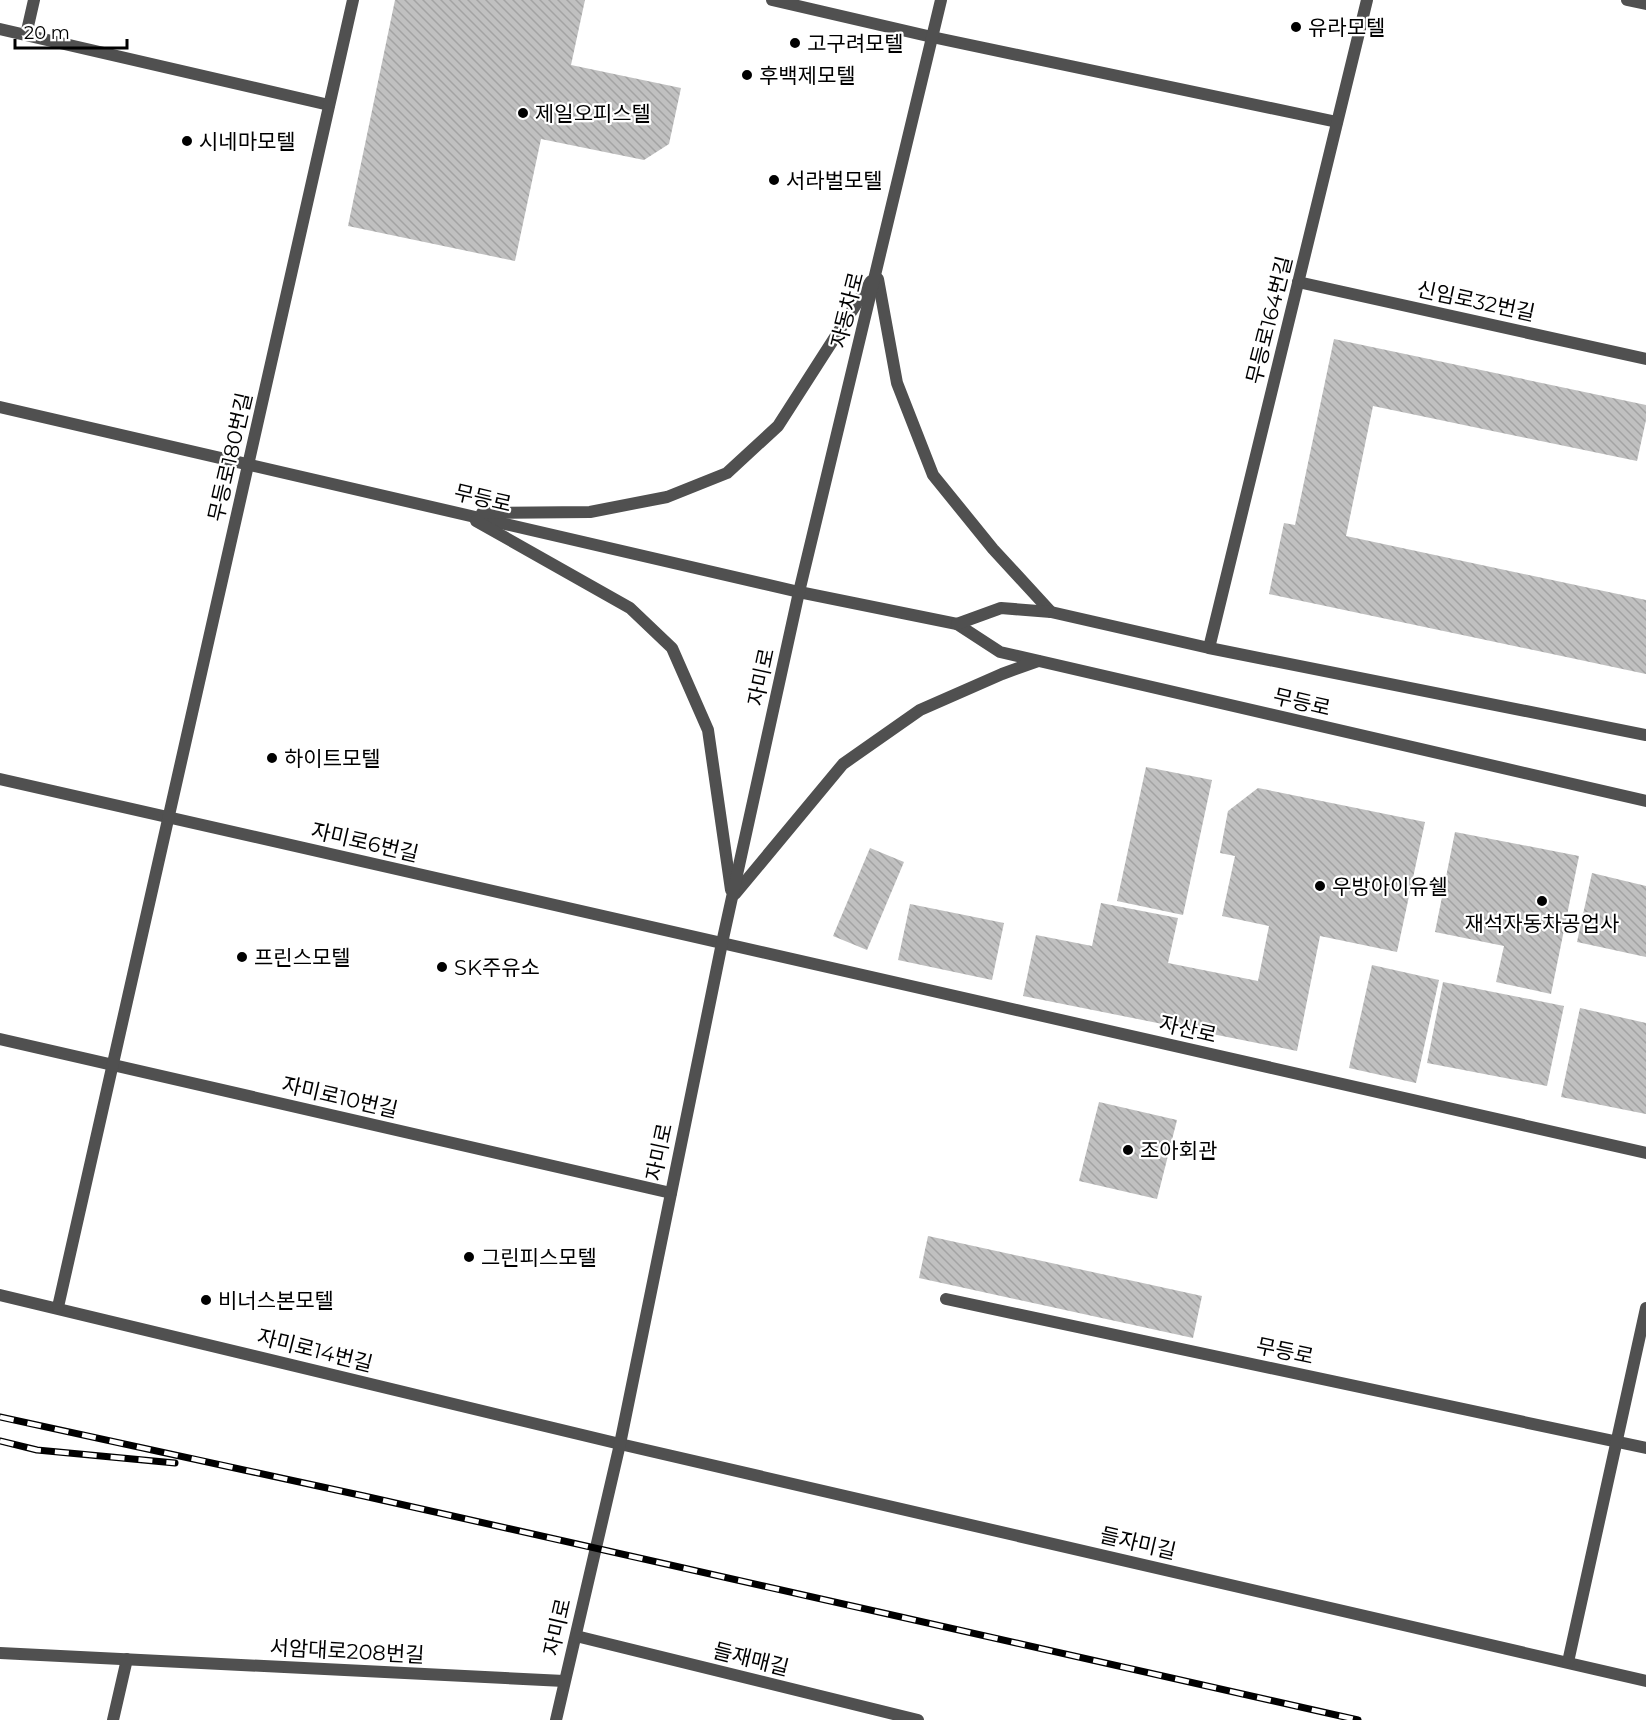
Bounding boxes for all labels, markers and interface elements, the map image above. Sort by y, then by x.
scale bar [15,12,128,50]
place label: 유라모텔 [1308,15,1385,40]
marker: 유라모텔 [1289,20,1303,34]
text: 20 m [24,22,70,44]
place label: 고구려모텔 [807,31,904,56]
marker: 고구려모텔 [788,36,802,50]
place label: 후백제모텔 [759,63,856,88]
marker: 후백제모텔 [740,68,754,82]
place label: 제일오피스텔 [535,101,651,126]
marker: 제일오피스텔 [516,106,530,120]
place label: 시네마모텔 [199,129,296,154]
marker: 시네마모텔 [180,134,194,148]
place label: 서라벌모텔 [786,168,883,193]
marker: 서라벌모텔 [767,173,781,187]
street label: 무등로164번길 [1241,253,1297,387]
street label: 자동차로 [826,269,868,351]
street label: 신임로32번길 [1415,276,1537,326]
street label: 무등로180번길 [203,390,257,524]
street label: 무등로 [452,479,514,517]
street label: 자미로 [743,646,779,708]
street label: 무등로 [1271,683,1333,721]
place label: 하이트모텔 [284,746,381,771]
marker: 하이트모텔 [265,751,279,765]
street label: 자미로6번길 [309,818,421,866]
place label: 우방아이유쉘 [1332,874,1448,899]
marker: 우방아이유쉘 [1313,879,1327,893]
marker: 재석자동차공업사 [1535,894,1549,908]
place label: 재석자동차공업사 [1465,911,1619,936]
place label: 프린스모텔 [254,945,351,970]
marker: 프린스모텔 [235,950,249,964]
place label: SK주유소 [454,955,540,980]
marker: SK주유소 [435,960,449,974]
street label: 자산로 [1157,1010,1219,1048]
street label: 자미로10번길 [280,1072,400,1122]
street label: 자미로 [641,1121,677,1183]
place label: 조아회관 [1140,1138,1217,1163]
marker: 조아회관 [1121,1143,1135,1157]
place label: 그린피스모텔 [481,1245,597,1270]
marker: 그린피스모텔 [462,1250,476,1264]
place label: 비너스본모텔 [218,1288,334,1313]
marker: 비너스본모텔 [199,1293,213,1307]
street label: 자미로14번길 [255,1324,375,1376]
street label: 무등로 [1254,1333,1316,1369]
street label: 들자미길 [1098,1522,1178,1564]
street label: 자미로 [538,1596,576,1658]
street label: 서암대로208번길 [269,1634,425,1668]
street label: 들재매길 [710,1638,792,1680]

